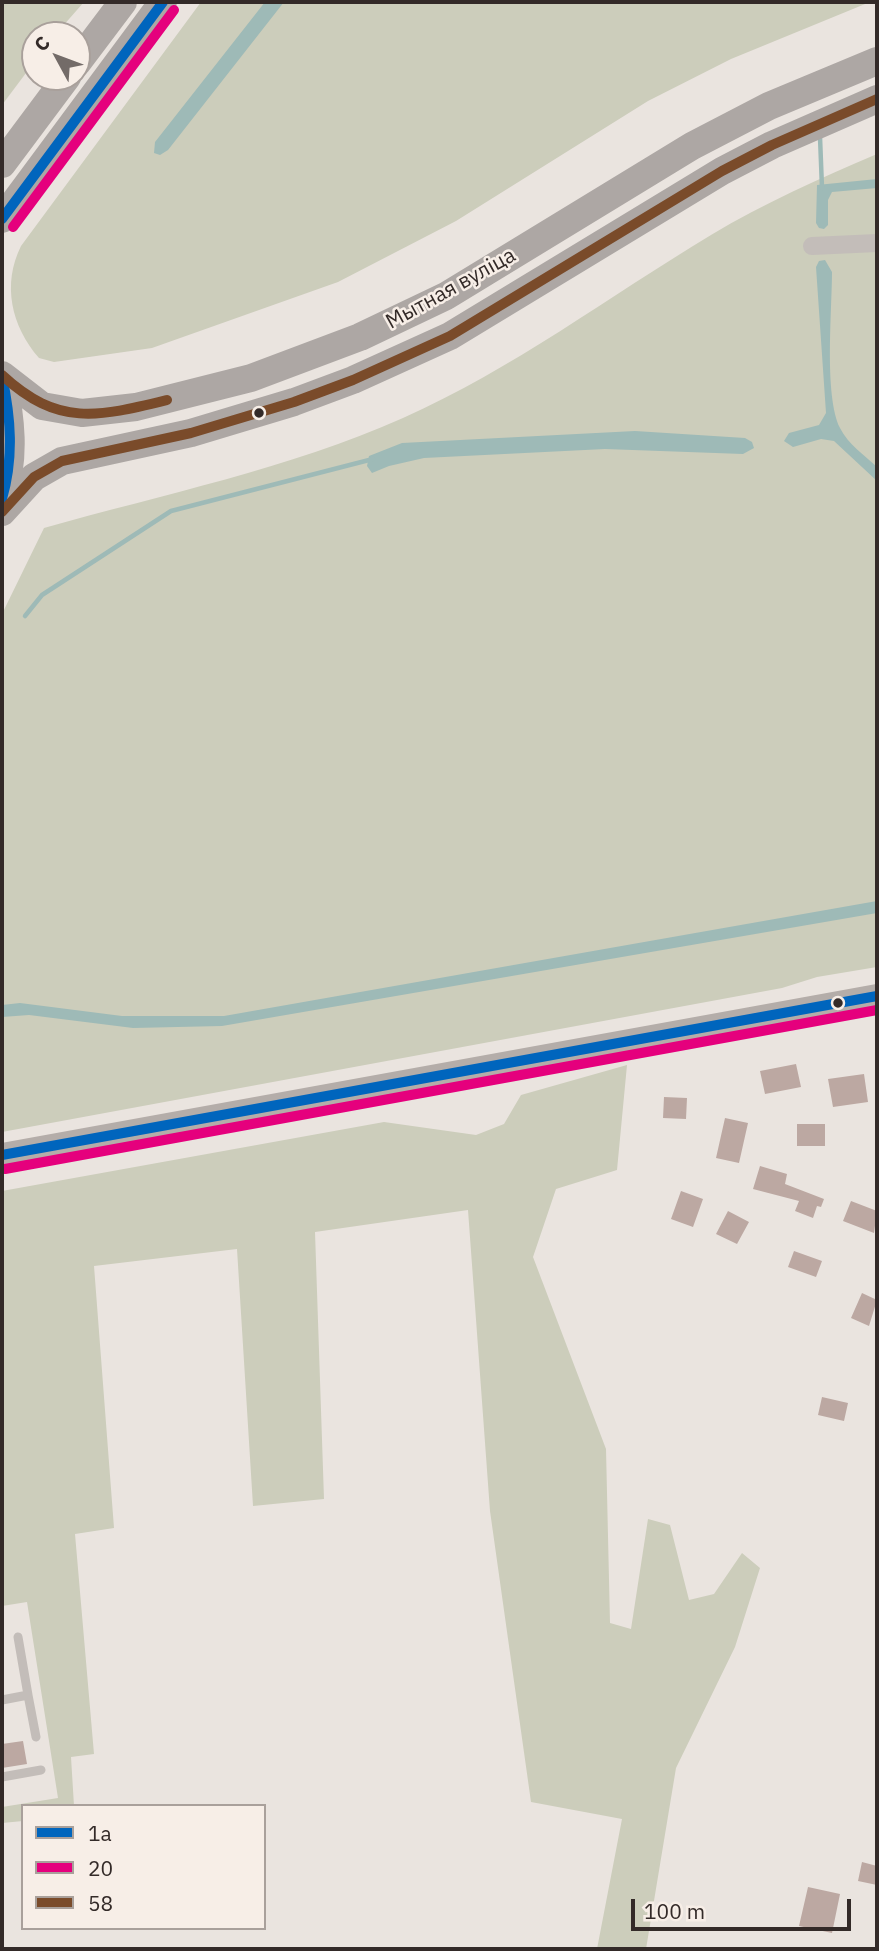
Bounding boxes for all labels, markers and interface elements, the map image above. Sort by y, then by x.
north arrow [21,21,91,91]
text: С [29,31,55,56]
street label: Мытная вуліца [382,243,520,335]
unlabelled marker [252,406,266,420]
unlabelled marker [831,996,845,1010]
legend [21,1804,266,1930]
text: 1а [88,1819,112,1847]
text: 20 [88,1854,113,1882]
scale bar [634,1884,854,1928]
text: 58 [88,1889,113,1917]
text: 100 m [644,1897,705,1925]

